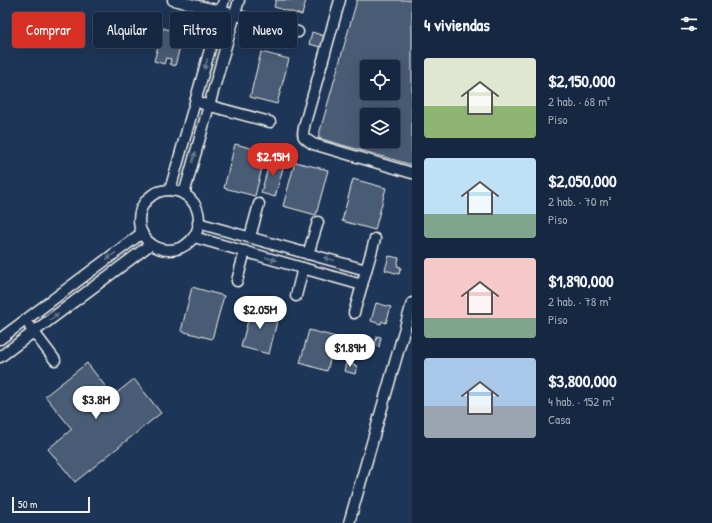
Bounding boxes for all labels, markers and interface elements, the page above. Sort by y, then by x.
chip: Comprar [12,12,85,48]
chip: Alquilar [93,12,162,48]
chip: Filtros [170,12,231,48]
chip: Nuevo [239,12,297,48]
text: 4 viviendas [424,13,490,36]
icon: filters [678,13,700,35]
one-way arrow [203,59,209,71]
map controls [360,60,400,148]
button: locate [360,60,400,100]
text: $2,150,000 [548,69,615,92]
icon: home [456,74,504,122]
text: 2 hab. · 68 m² [548,92,610,110]
button: layers [360,108,400,148]
text: Piso [548,110,567,128]
pin: $2.15M [240,143,306,177]
text: $2.15M [256,147,290,165]
one-way arrow [192,151,198,163]
text: $2,050,000 [548,169,617,192]
icon: home [456,174,504,222]
text: 2 hab. · 70 m² [548,192,611,210]
text: Piso [548,210,567,228]
one-way arrow [105,252,116,260]
one-way arrow [266,256,278,262]
one-way arrow [322,256,335,262]
text: $1,890,000 [548,269,614,292]
icon: home [456,274,504,322]
text: 2 hab. · 78 m² [548,292,611,310]
pin: $2.05M [227,296,293,330]
text: $2.05M [243,300,277,318]
text: Piso [548,310,567,328]
one-way arrow [48,313,59,321]
pin: $1.89M [317,334,383,368]
text: $1.89M [334,338,366,356]
text: $3,800,000 [548,369,617,392]
icon: home [456,374,504,422]
pin: $3.8M [68,386,124,420]
text: $3.8M [82,390,110,408]
text: 4 hab. · 152 m² [548,392,614,410]
text: Casa [548,410,570,428]
scale bar [12,495,90,514]
text: 50 m [18,497,38,511]

